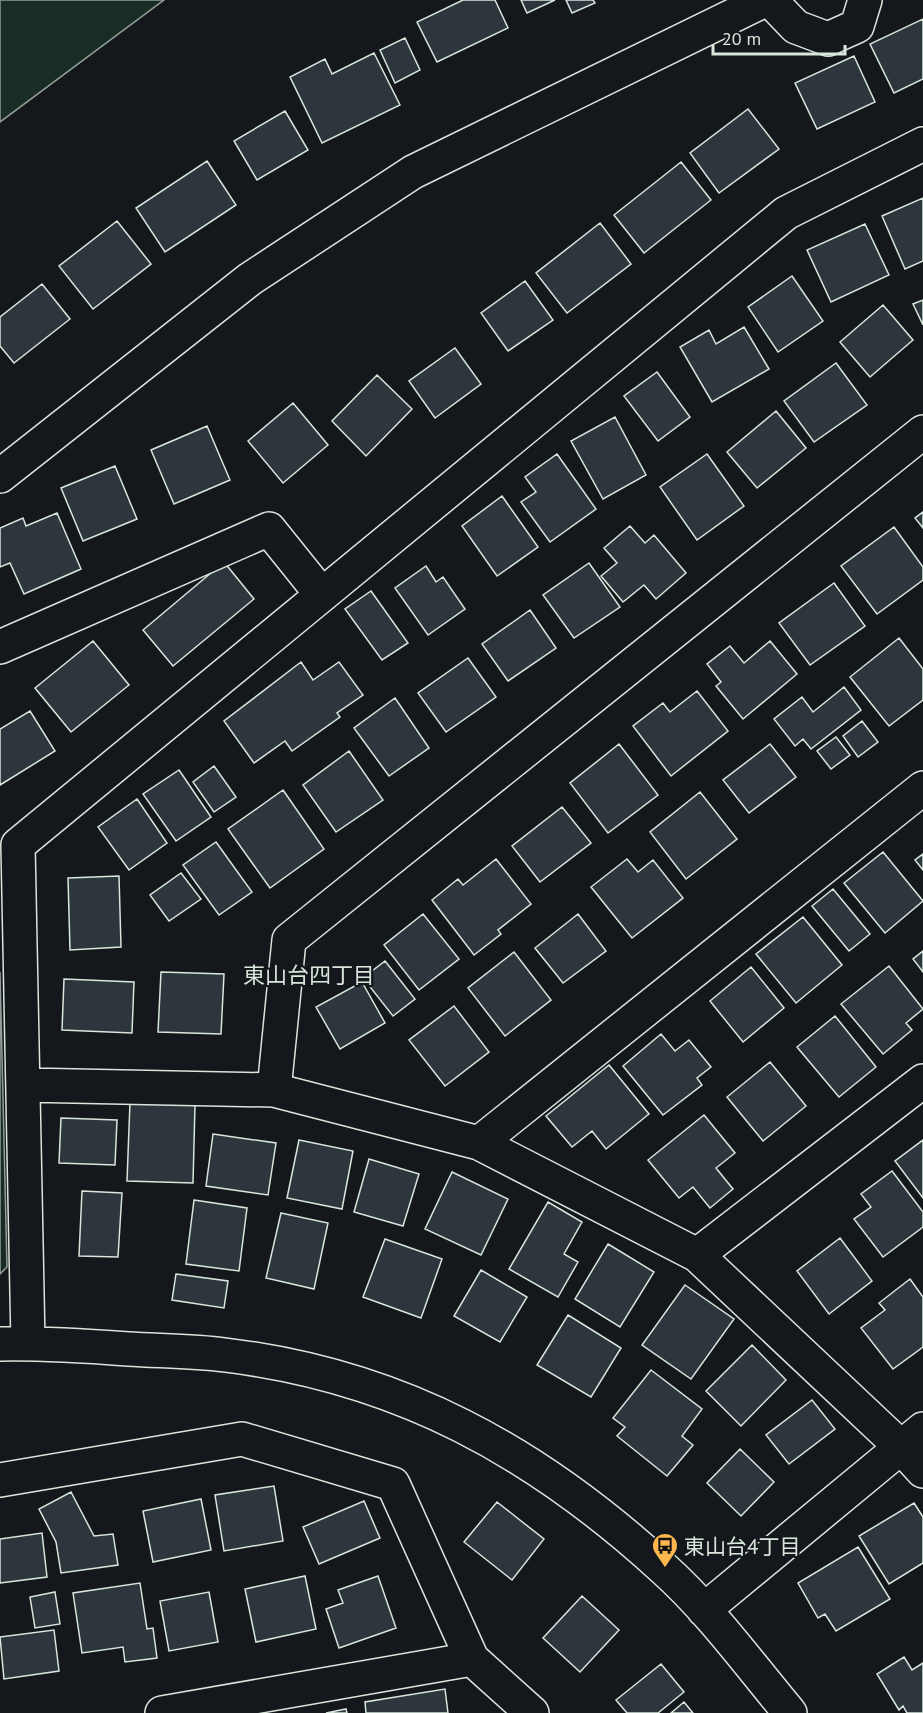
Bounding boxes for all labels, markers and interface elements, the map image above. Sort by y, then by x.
scale bar [713,18,845,56]
text: 20 m [722,27,761,50]
district label: 東山台四丁目 [243,961,375,989]
bus stop icon: 東山台4丁目 [650,1531,680,1569]
place label: 東山台4丁目 [684,1533,800,1560]

